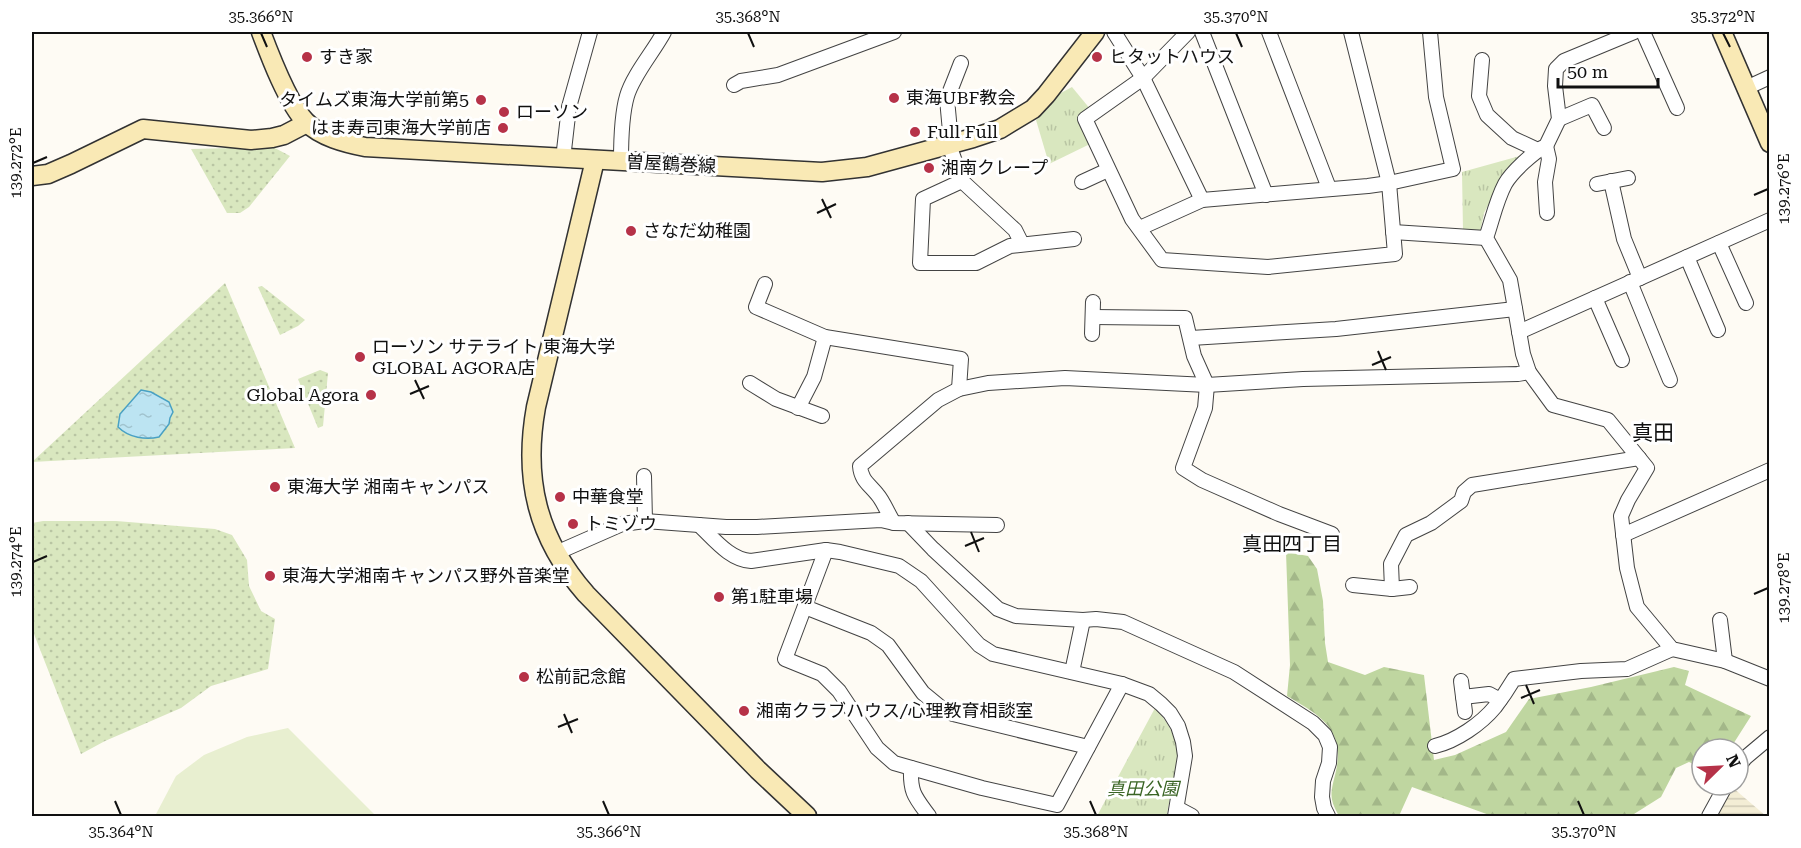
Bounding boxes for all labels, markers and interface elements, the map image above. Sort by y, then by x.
text: 35.366°N [228,8,294,26]
text: 35.368°N [715,8,781,26]
text: 35.370°N [1203,8,1269,26]
text: 35.372°N [1690,8,1756,26]
place label: すき家 [319,46,373,67]
place label: ヒタットハウス [1109,46,1235,67]
marker: すき家 [300,50,314,64]
marker: ヒタットハウス [1090,50,1104,64]
scale bar [1558,51,1658,89]
text: 50 m [1567,61,1608,82]
place label: 東海UBF教会 [906,87,1015,108]
place label: タイムズ東海大学前第5 [279,89,469,110]
marker: 東海UBF教会 [887,91,901,105]
marker: タイムズ東海大学前第5 [474,93,488,107]
place label: ローソン [516,101,588,122]
marker: ローソン [497,105,511,119]
place label: はま寿司東海大学前店 [311,117,491,138]
marker: はま寿司東海大学前店 [496,121,510,135]
place label: Full Full [927,121,998,142]
marker: Full Full [908,125,922,139]
text: 139.272°E [7,127,25,199]
street label: 曽屋鶴巻線 [626,151,717,176]
text: 139.276°E [1775,153,1793,225]
place label: 湘南クレープ [941,157,1048,178]
marker: 湘南クレープ [922,161,936,175]
place label: さなだ幼稚園 [643,220,751,241]
marker: さなだ幼稚園 [624,224,638,238]
place label: ローソン サテライト 東海大学 GLOBAL AGORA店 [372,336,615,378]
marker: ローソン サテライト 東海大学 GLOBAL AGORA店 [353,350,367,364]
place label: Global Agora [247,384,359,405]
marker: Global Agora [364,388,378,402]
district label: 真田 [1632,421,1674,445]
place label: 東海大学 湘南キャンパス [287,476,490,497]
marker: 東海大学 湘南キャンパス [268,480,282,494]
place label: 中華食堂 [572,486,644,507]
marker: 中華食堂 [553,490,567,504]
place label: トミゾウ [585,513,657,534]
marker: トミゾウ [566,517,580,531]
text: 139.274°E [7,526,25,598]
district label: 真田四丁目 [1242,532,1342,556]
text: 139.278°E [1775,552,1793,624]
place label: 東海大学湘南キャンパス野外音楽堂 [282,565,570,586]
marker: 東海大学湘南キャンパス野外音楽堂 [263,569,277,583]
place label: 第1駐車場 [731,586,813,607]
marker: 第1駐車場 [712,590,726,604]
place label: 松前記念館 [536,666,626,687]
marker: 松前記念館 [517,670,531,684]
place label: 湘南クラブハウス/心理教育相談室 [756,700,1034,721]
marker: 湘南クラブハウス/心理教育相談室 [737,704,751,718]
north arrow [1690,737,1750,797]
text: N [1722,752,1744,771]
park label: 真田公園 [1107,778,1182,799]
text: 35.364°N [88,823,154,841]
text: 35.366°N [576,823,642,841]
text: 35.368°N [1063,823,1129,841]
text: 35.370°N [1551,823,1617,841]

